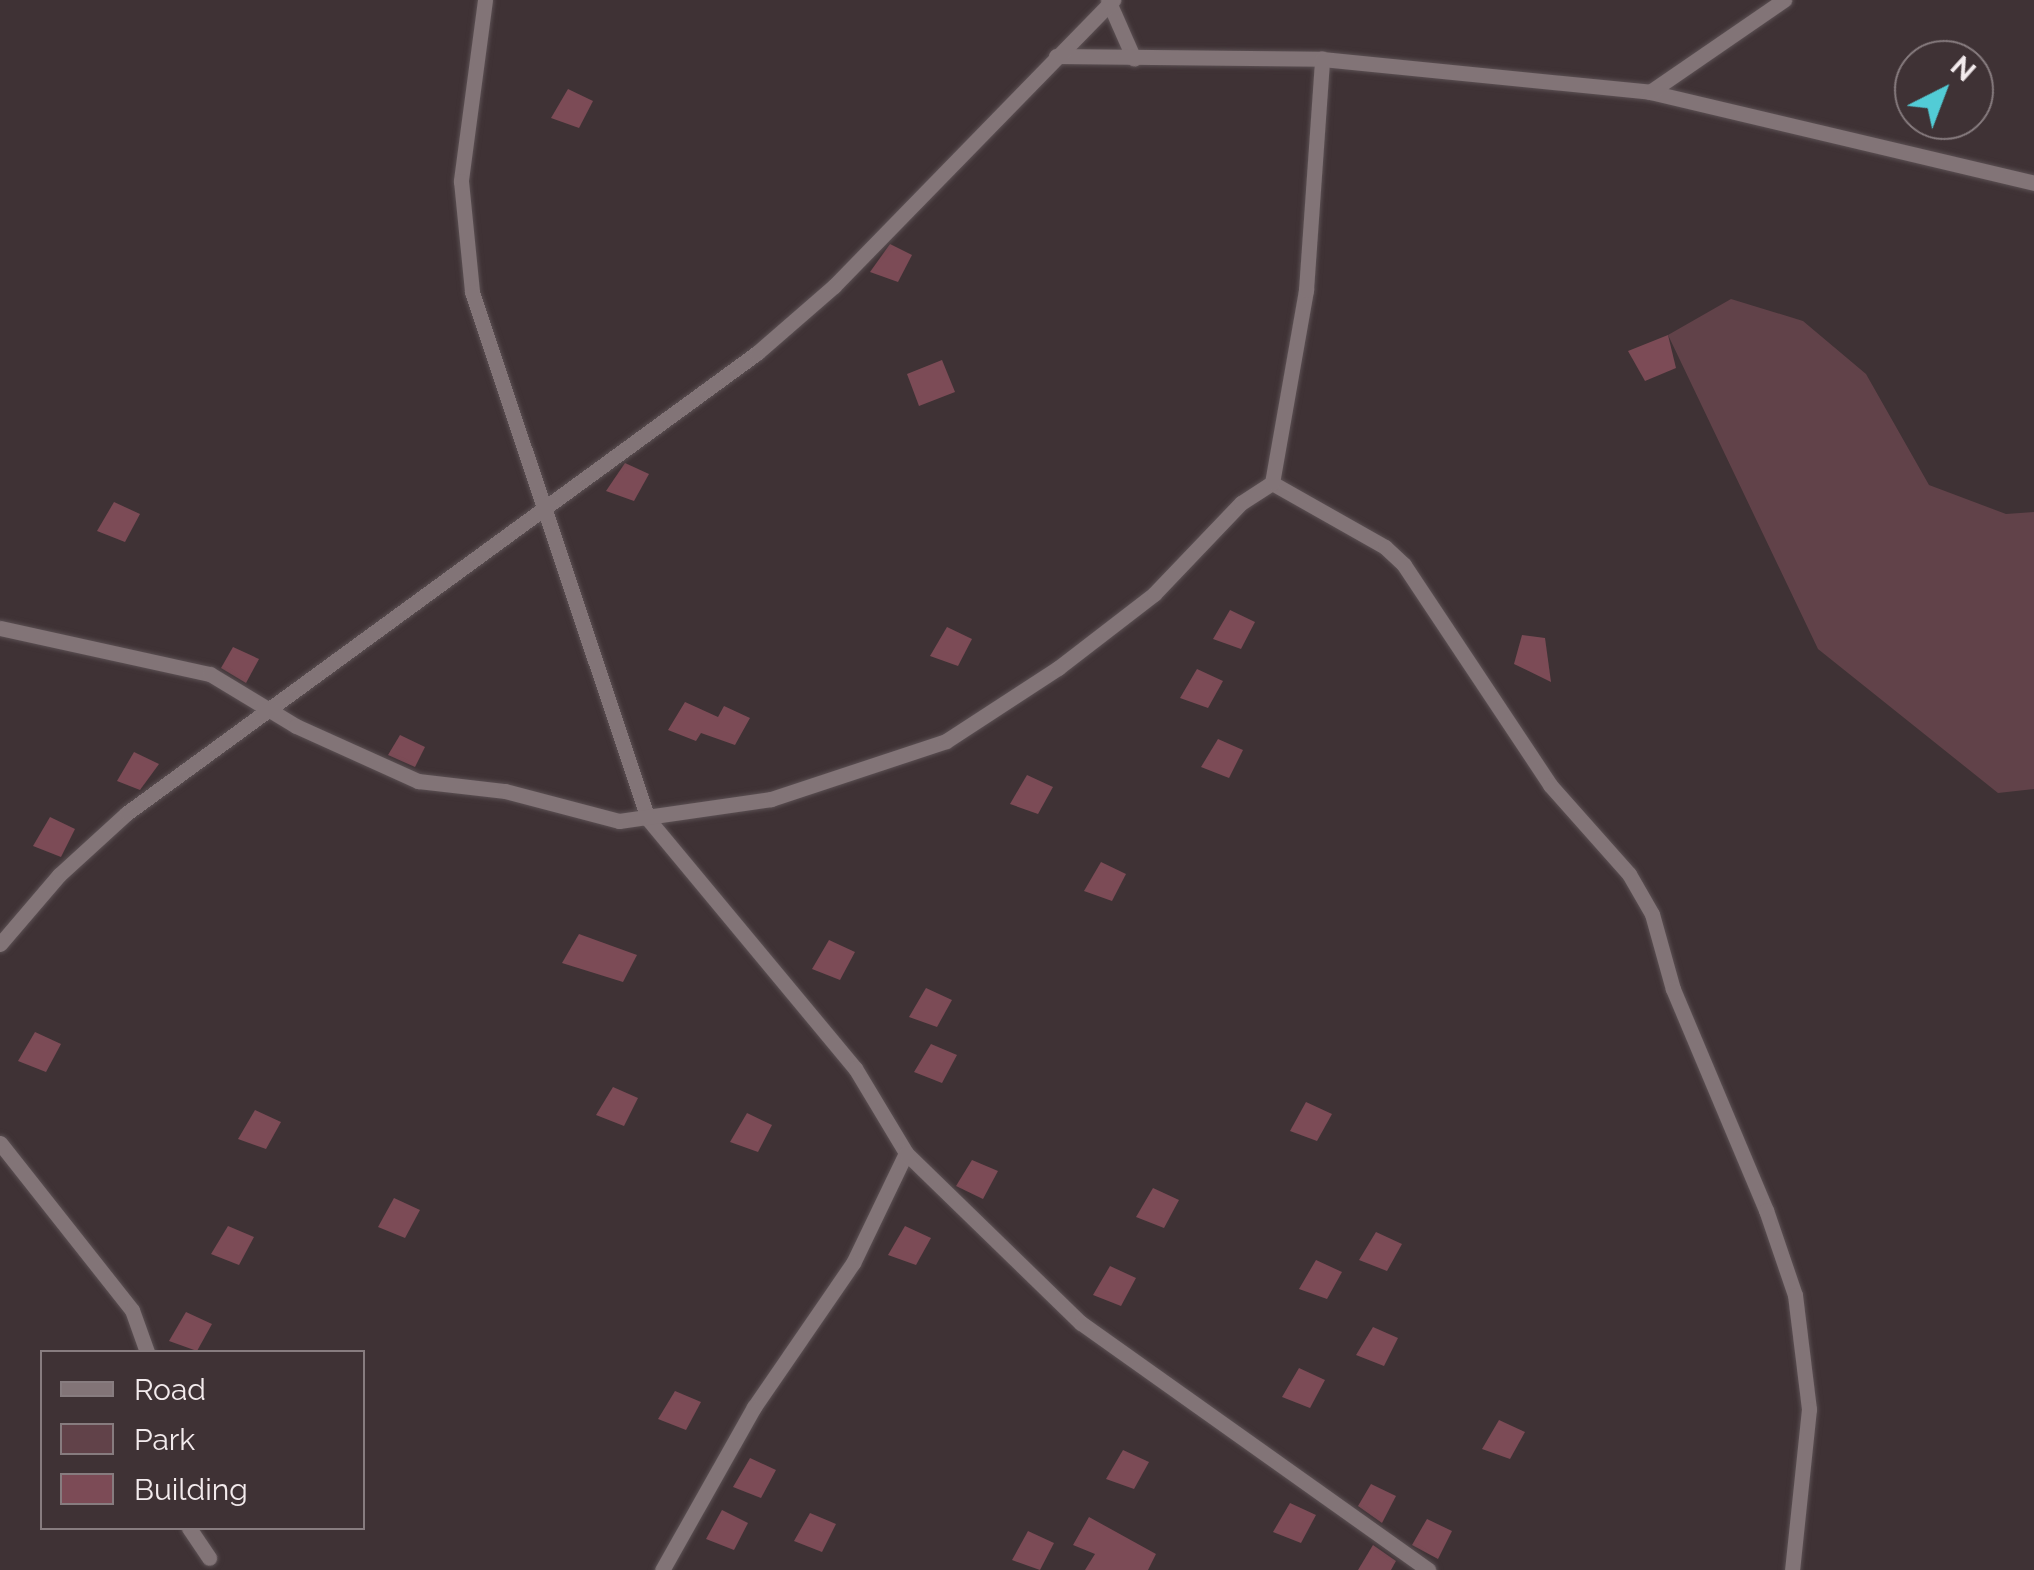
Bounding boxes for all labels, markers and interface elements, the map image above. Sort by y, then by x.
north arrow [1894,40,1994,140]
text: N [1944,49,1982,88]
legend [40,1350,365,1530]
text: Road [134,1372,206,1407]
text: Park [134,1422,195,1457]
text: Building [134,1472,248,1507]

